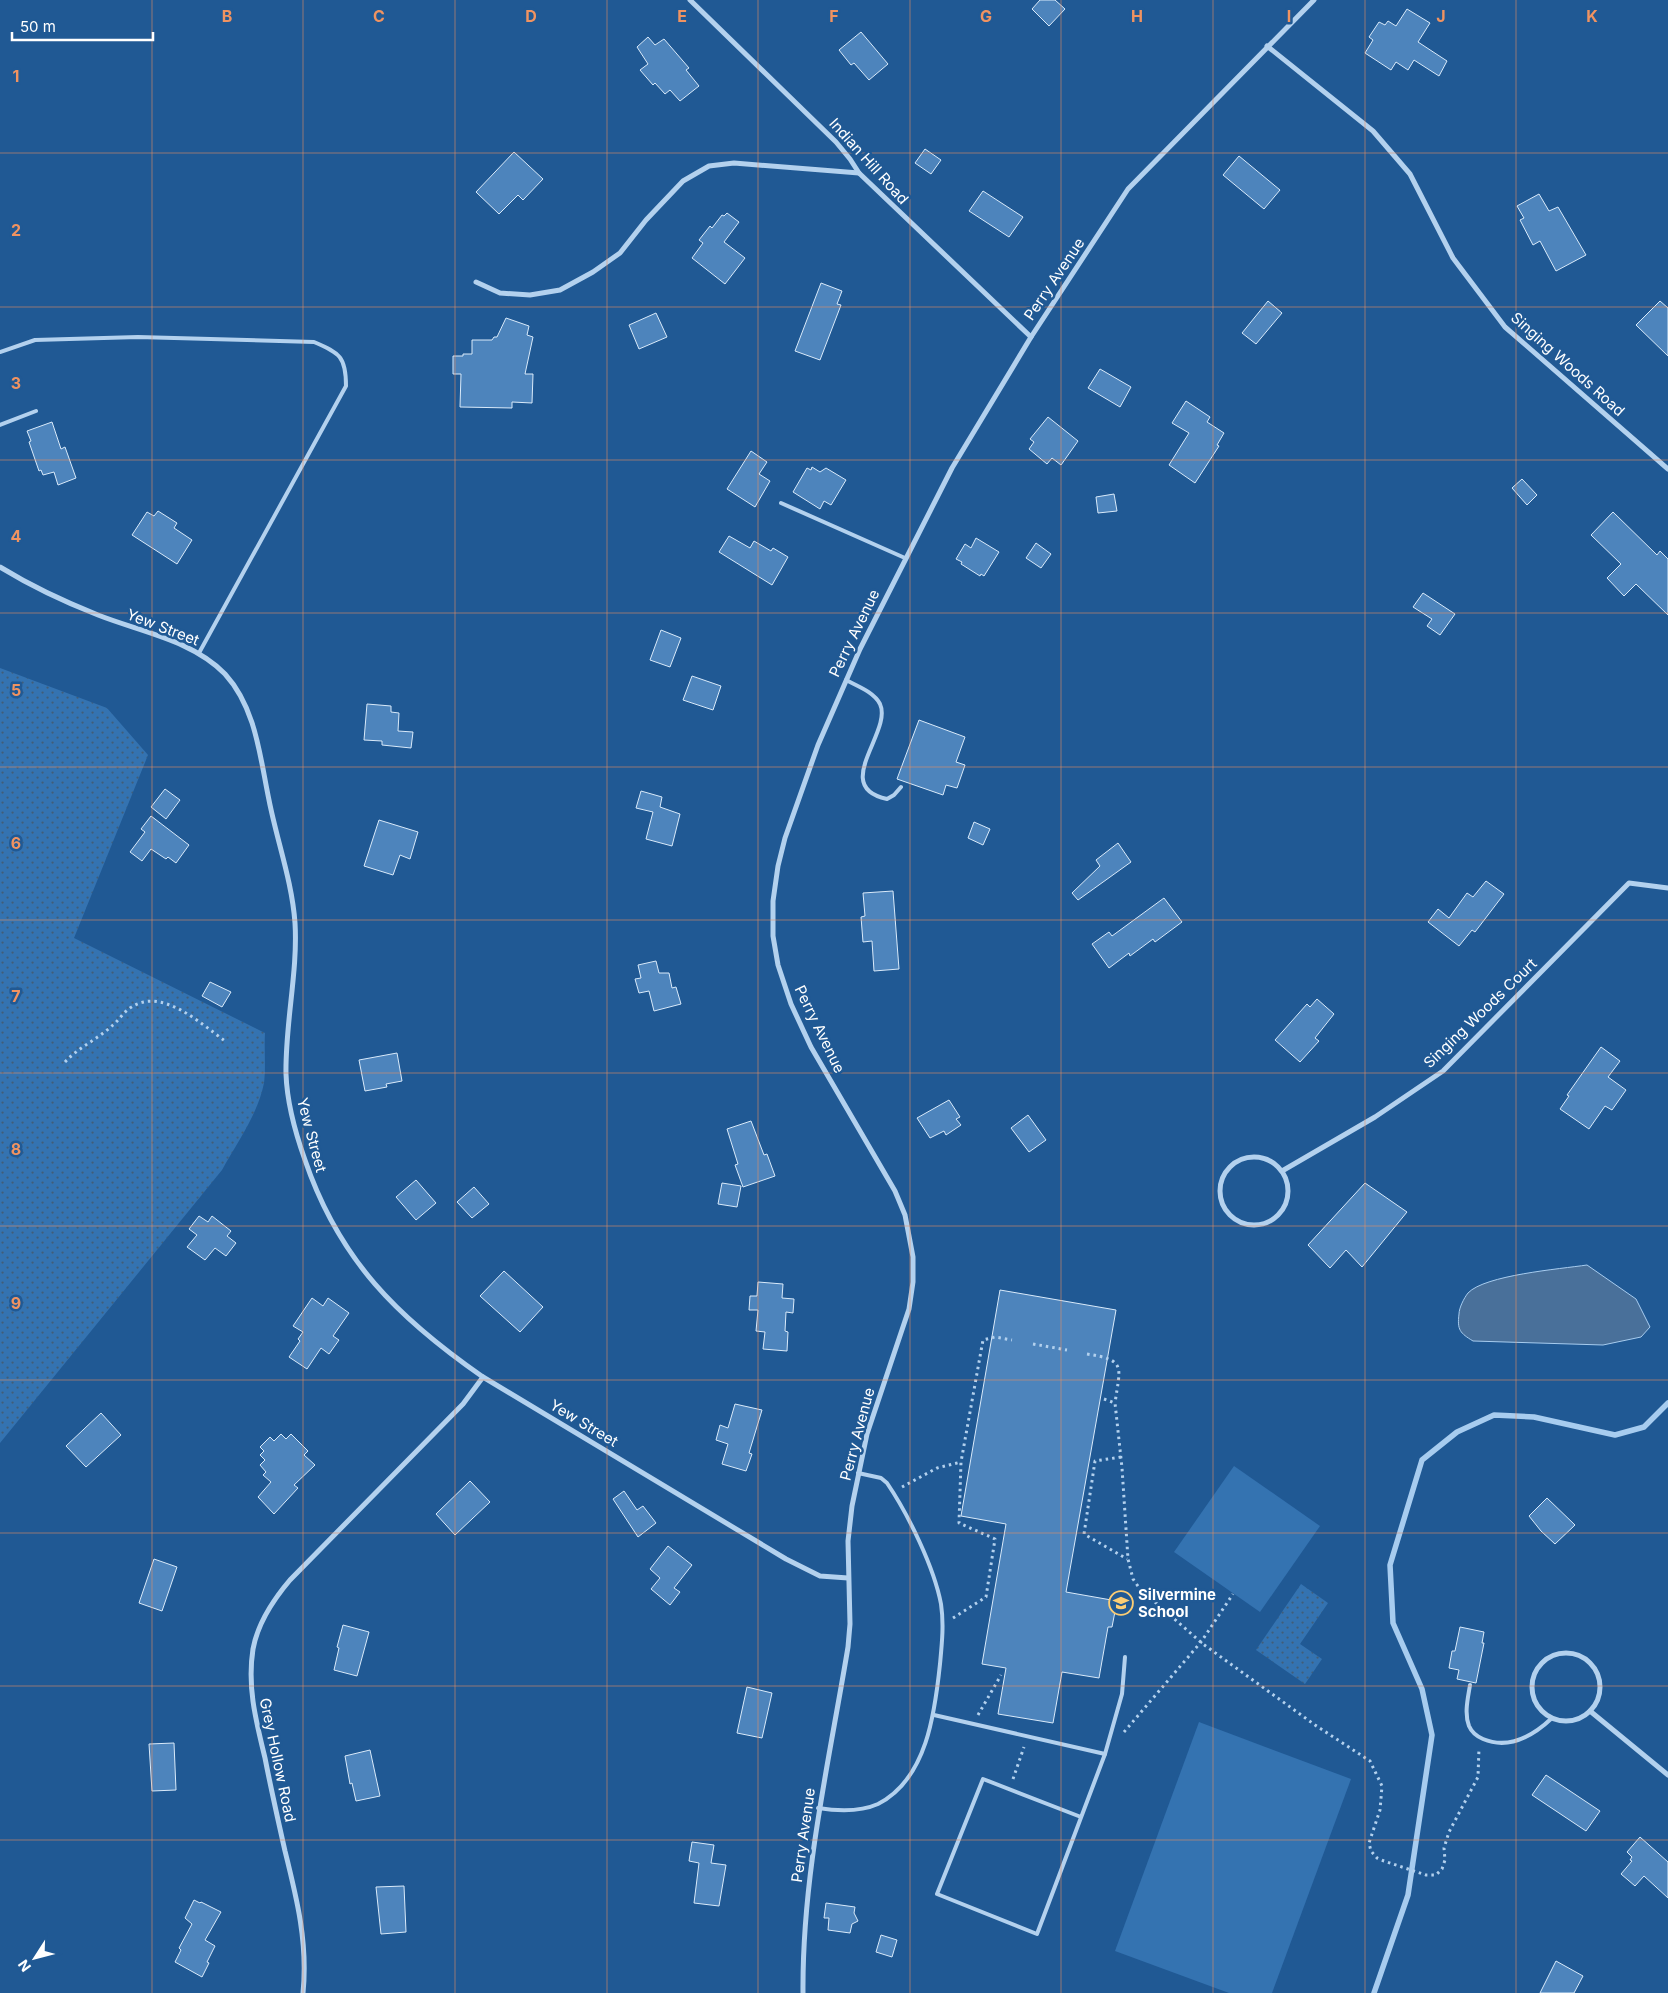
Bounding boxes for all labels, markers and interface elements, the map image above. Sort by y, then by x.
text: B [222,6,232,26]
text: C [373,6,385,26]
text: D [525,6,537,26]
text: E [677,6,687,26]
text: F [829,6,839,26]
text: G [980,6,992,26]
text: H [1131,6,1143,26]
text: I [1287,6,1291,26]
text: J [1436,6,1446,26]
text: K [1586,6,1598,26]
scale bar [12,10,154,42]
text: 50 m [20,17,56,36]
text: 1 [13,66,19,86]
street label: Indian Hill Road [825,114,913,208]
text: 2 [11,220,21,240]
street label: Perry Avenue [1019,234,1089,324]
street label: Singing Woods Road [1507,308,1629,420]
text: 3 [11,373,21,393]
text: 4 [11,526,22,546]
street label: Perry Avenue [825,586,883,680]
street label: Yew Street [124,604,202,650]
text: 5 [11,680,21,700]
text: 6 [11,833,21,853]
street label: Singing Woods Court [1419,954,1541,1072]
street label: Perry Avenue [791,982,849,1076]
text: 7 [11,986,21,1006]
street label: Yew Street [293,1096,331,1174]
text: 8 [11,1139,21,1159]
text: 9 [11,1293,21,1313]
street label: Perry Avenue [835,1385,879,1483]
street label: Yew Street [546,1395,622,1451]
place label: Silvermine School [1138,1585,1216,1621]
school or university icon: Silvermine School [1108,1590,1134,1616]
street label: Grey Hollow Road [256,1696,300,1824]
street label: Perry Avenue [787,1786,819,1884]
north arrow [10,1933,60,1983]
text: N [14,1957,34,1975]

